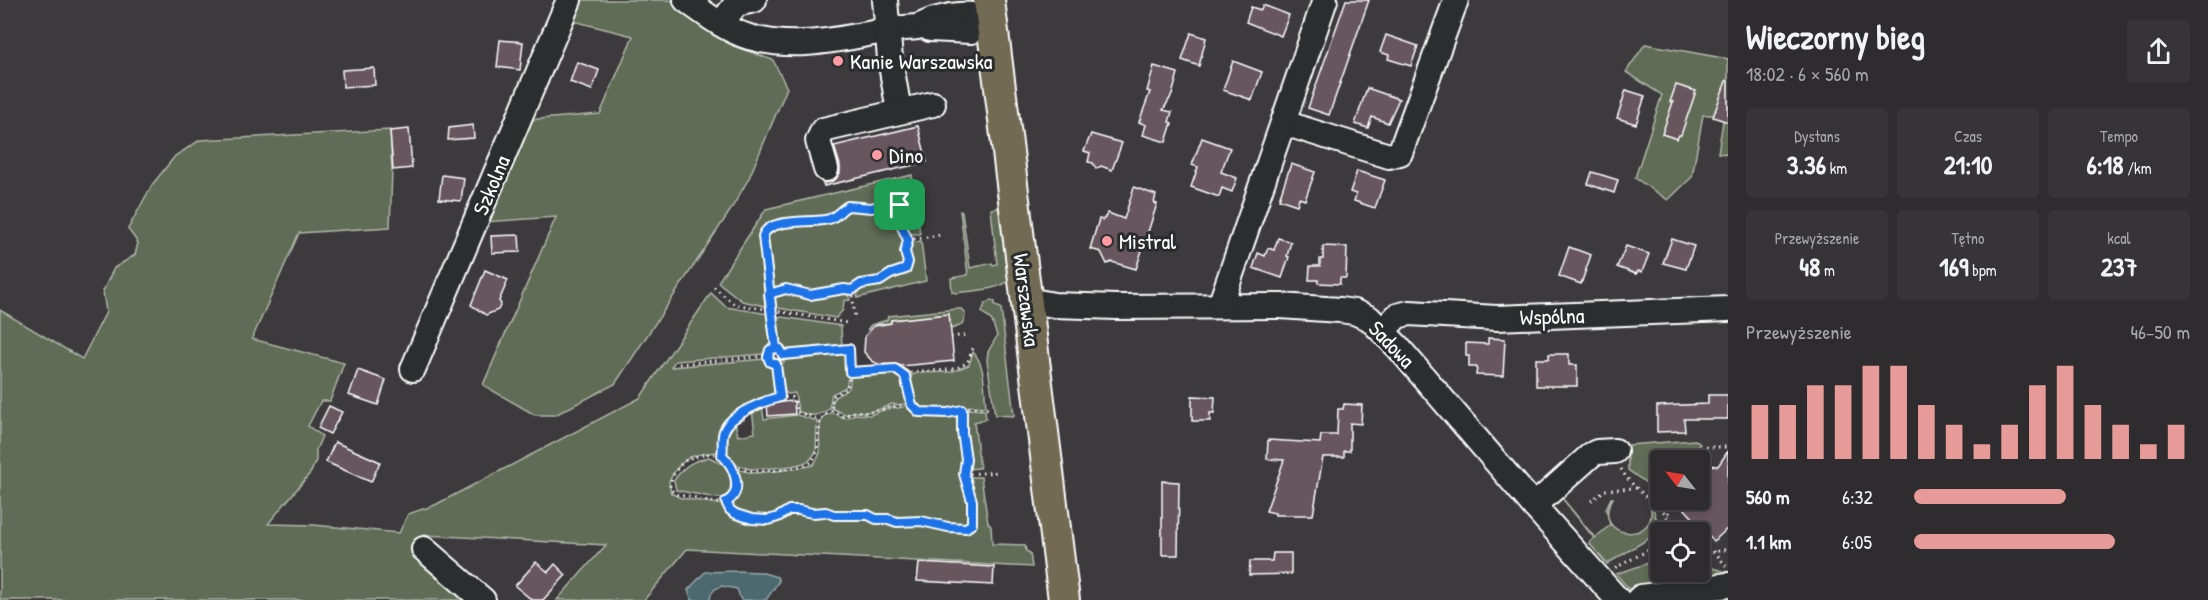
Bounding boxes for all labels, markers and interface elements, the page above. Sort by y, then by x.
text: Wieczorny bieg [1746,15,1925,59]
button: share [2127,20,2190,83]
place label: Kanie Warszawska [850,46,993,76]
marker: Kanie Warszawska [831,54,845,68]
text: 18:02 · 6 × 560 m [1746,60,1869,87]
text: Dystans [1794,125,1840,147]
text: Czas [1954,125,1982,147]
text: Tempo [2100,125,2138,147]
place label: Dino [889,140,923,170]
text: 3.36 [1787,147,1826,182]
text: 21:10 [1944,147,1992,182]
text: 6:18 [2086,147,2124,182]
marker: Dino [870,148,884,162]
street label: Szkolna [465,150,517,219]
text: km [1826,157,1847,179]
text: /km [2124,157,2152,179]
pin [874,179,925,230]
icon: arrive [883,188,916,221]
place label: Mistral [1119,226,1176,256]
text: Przewyższenie [1775,227,1859,249]
text: Tętno [1951,227,1985,249]
text: kcal [2107,227,2131,249]
marker: Mistral [1100,234,1114,248]
text: 48 [1799,249,1820,284]
text: 169 [1939,249,1969,284]
text: 237 [2101,249,2137,284]
street label: Warszawska [1006,252,1048,349]
text: m [1820,259,1835,281]
text: bpm [1969,259,1997,281]
street label: Wspólna [1519,300,1585,332]
street label: Sadowa [1362,314,1422,374]
text: Przewyższenie [1746,318,1852,345]
text: 46–50 m [2131,318,2190,345]
north arrow [1650,450,1710,510]
map controls [1650,450,1710,582]
text: 560 m [1746,483,1790,510]
text: 6:32 [1842,483,1873,510]
button: locate [1650,522,1710,582]
text: 1.1 km [1746,528,1791,555]
text: 6:05 [1842,528,1872,555]

